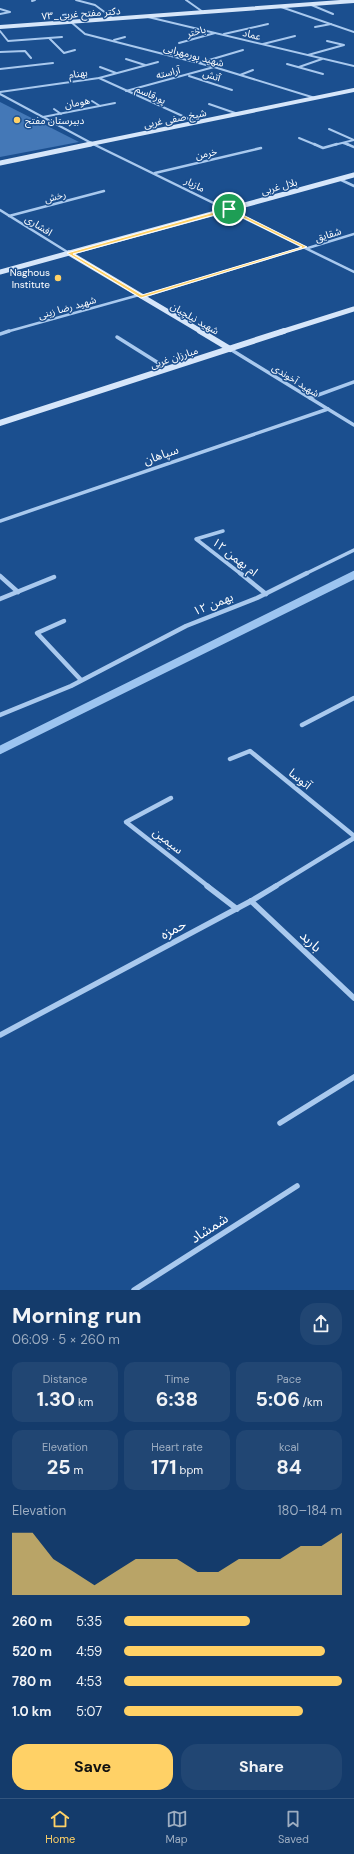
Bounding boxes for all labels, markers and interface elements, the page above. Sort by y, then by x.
street label: ۷۳_دکتر مفتح غربی [41,4,121,24]
street label: باختر [184,23,207,41]
street label: عماد [241,26,262,43]
street label: شهید پورمهرابی [162,41,226,70]
street label: آراسته [155,63,183,82]
street label: بهنام [68,66,89,83]
street label: آتش [201,67,223,85]
street label: پورقاسم [133,82,168,108]
street label: هومان [63,94,91,111]
street label: شیخ صفی غربی [143,106,208,132]
place label: دبیرستان مفتح [25,114,84,128]
marker: دبیرستان مفتح [12,115,22,125]
street label: خرمن [194,145,218,162]
street label: مازیار [182,174,207,195]
street label: بلال غربی [260,175,299,198]
street label: رخش [43,187,68,206]
pin [212,192,246,226]
icon: arrive [218,198,240,220]
street label: افشاری [23,212,55,239]
street label: شقایق [313,224,343,245]
place label: Naghous Institute [10,266,50,291]
marker: Naghous Institute [53,273,63,283]
street label: شهید رضا زینی [37,293,98,322]
street label: شهید نیلچیان [168,299,221,338]
street label: مبارزان غربی [149,344,200,371]
street label: شهید آخوندی [270,361,322,400]
street label: سپاهان [141,442,181,469]
street label: ۱۲ ام بهمن [208,534,261,581]
street label: ۱۲ بهمن [191,589,235,619]
street label: آتوسا [285,765,315,793]
street label: سیمین [150,824,186,858]
street label: حمزه [157,915,189,943]
street label: باربد [296,926,326,956]
street label: شمشاد [187,1209,231,1247]
text: Morning run [12,1301,142,1330]
button: share [300,1303,342,1345]
text: 06:09 · 5 × 260 m [12,1331,120,1348]
text: Distance [43,1372,87,1386]
text: Time [165,1372,189,1386]
text: Pace [277,1372,301,1386]
text: 1.30 [37,1386,75,1412]
text: 6:38 [156,1386,198,1412]
text: 5:06 [256,1386,300,1412]
text: km [75,1395,93,1409]
text: /km [300,1395,322,1409]
text: Elevation [42,1440,88,1454]
text: Heart rate [151,1440,203,1454]
text: kcal [279,1440,299,1454]
text: 25 [47,1454,71,1480]
text: 171 [151,1454,177,1480]
text: 84 [276,1454,302,1480]
text: m [71,1463,83,1477]
text: bpm [177,1463,203,1477]
text: Elevation [12,1502,66,1519]
text: 180–184 m [278,1502,342,1519]
text: 260 m [12,1613,52,1630]
text: 5:35 [76,1613,102,1630]
text: 520 m [12,1643,52,1660]
text: 4:59 [76,1643,102,1660]
text: 780 m [12,1673,52,1690]
text: 4:53 [76,1673,102,1690]
text: 1.0 km [12,1703,51,1720]
text: 5:07 [76,1703,102,1720]
button: Save [12,1744,173,1790]
button: Share [181,1744,342,1790]
tab: Home [45,1808,75,1846]
tab: Map [166,1808,188,1846]
tab: Saved [278,1808,309,1846]

